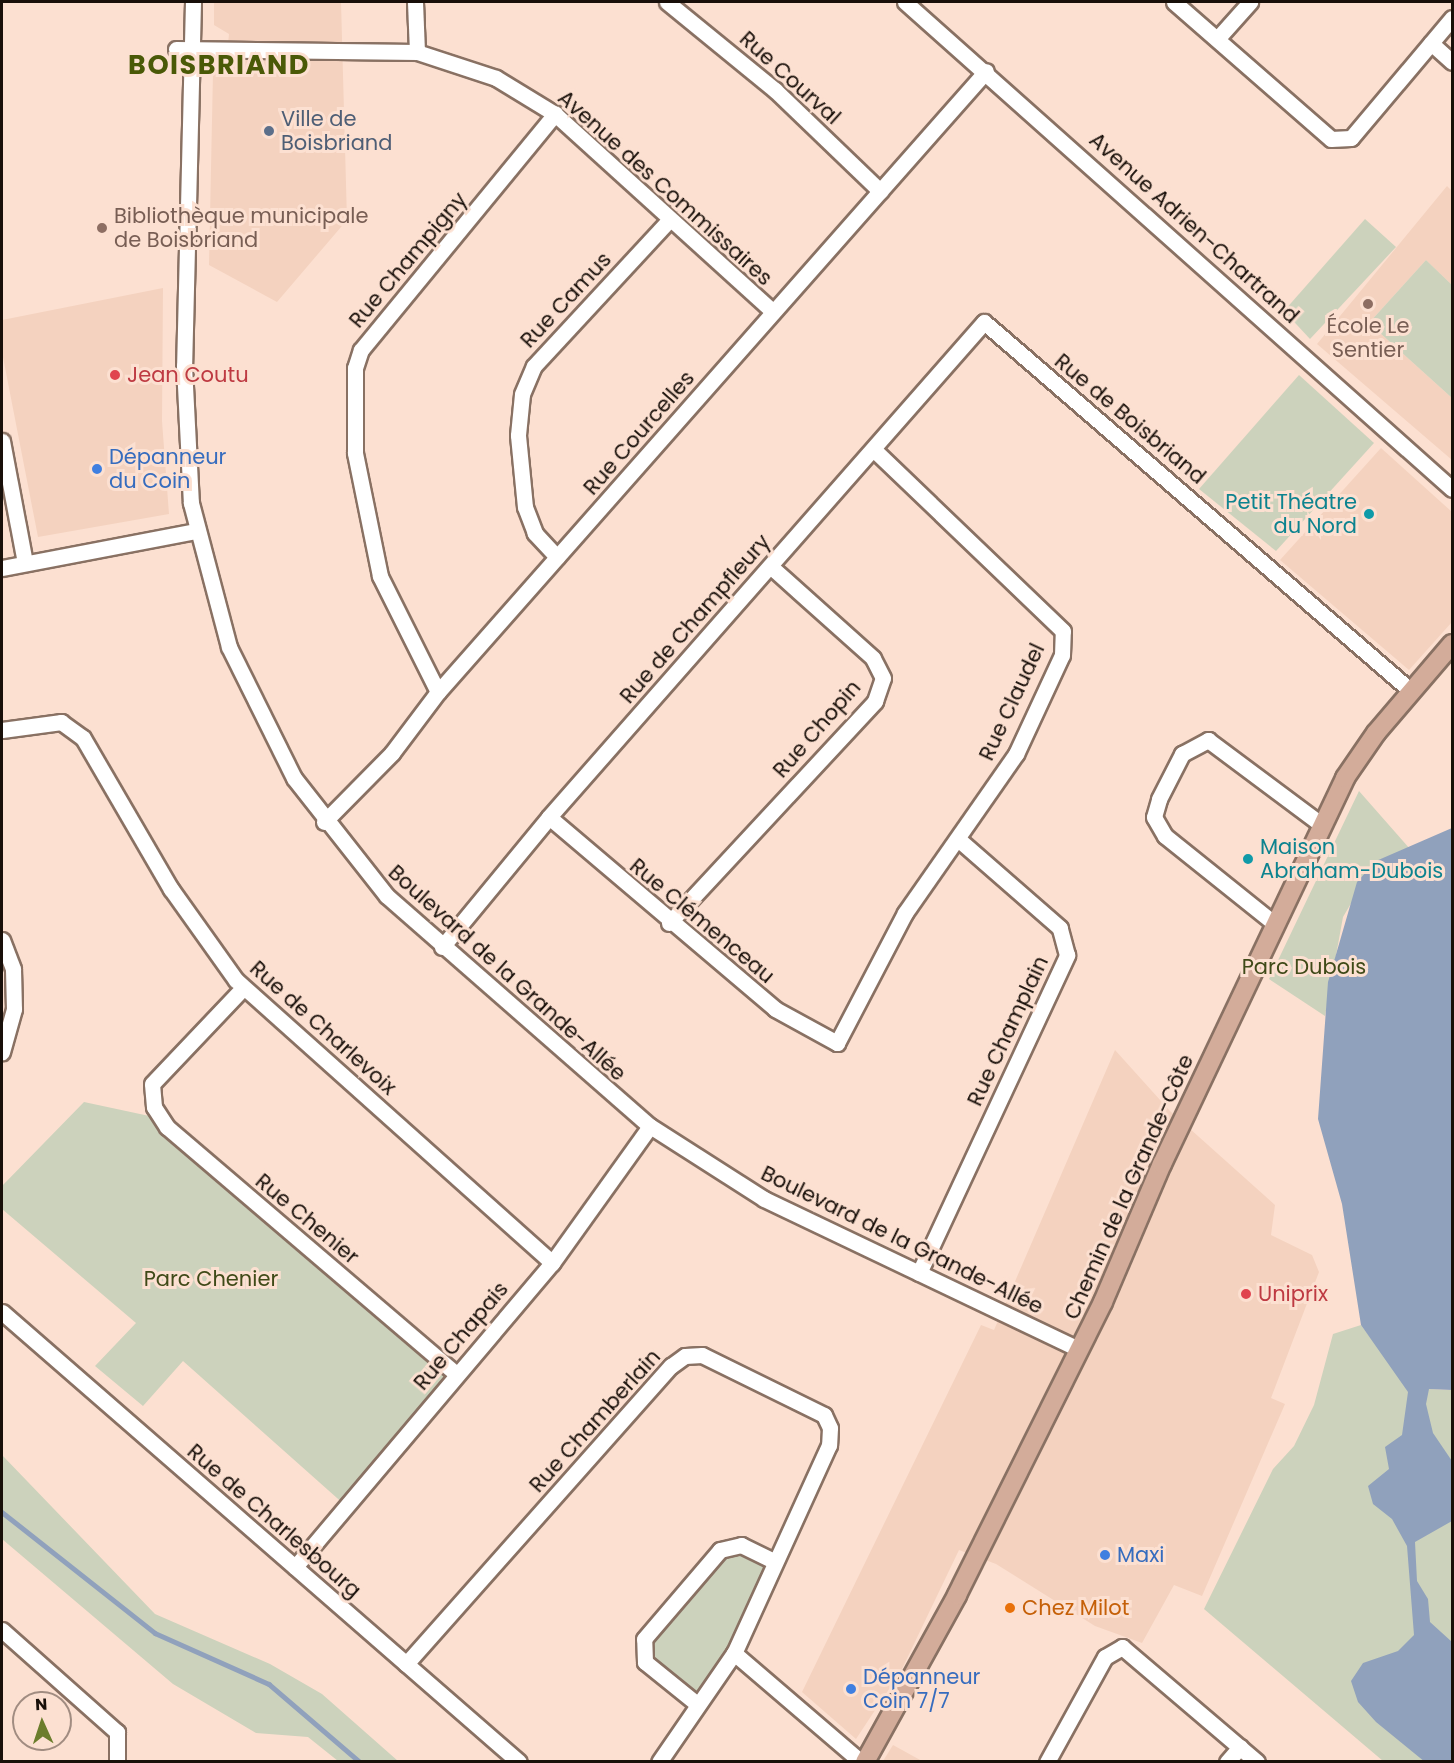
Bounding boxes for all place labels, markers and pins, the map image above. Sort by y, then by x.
place label: Ville de Boisbriand [281,106,392,156]
marker: Ville de Boisbriand [262,124,276,138]
place label: Bibliothèque municipale de Boisbriand [114,203,369,253]
marker: Bibliothèque municipale de Boisbriand [95,221,109,235]
marker: École Le Sentier [1361,297,1375,311]
place label: École Le Sentier [1327,313,1409,363]
place label: Jean Coutu [127,362,249,388]
marker: Jean Coutu [108,368,122,382]
place label: Dépanneur du Coin [109,444,226,494]
marker: Dépanneur du Coin [90,462,104,476]
place label: Petit Théatre du Nord [1225,489,1357,539]
marker: Petit Théatre du Nord [1362,507,1376,521]
place label: Maison Abraham-Dubois [1260,834,1443,884]
marker: Maison Abraham-Dubois [1241,852,1255,866]
place label: Uniprix [1258,1281,1328,1307]
marker: Uniprix [1239,1287,1253,1301]
place label: Maxi [1117,1542,1165,1568]
marker: Maxi [1098,1548,1112,1562]
place label: Chez Milot [1022,1595,1129,1621]
marker: Chez Milot [1003,1601,1017,1615]
place label: Dépanneur Coin 7/7 [863,1664,980,1714]
marker: Dépanneur Coin 7/7 [844,1682,858,1696]

